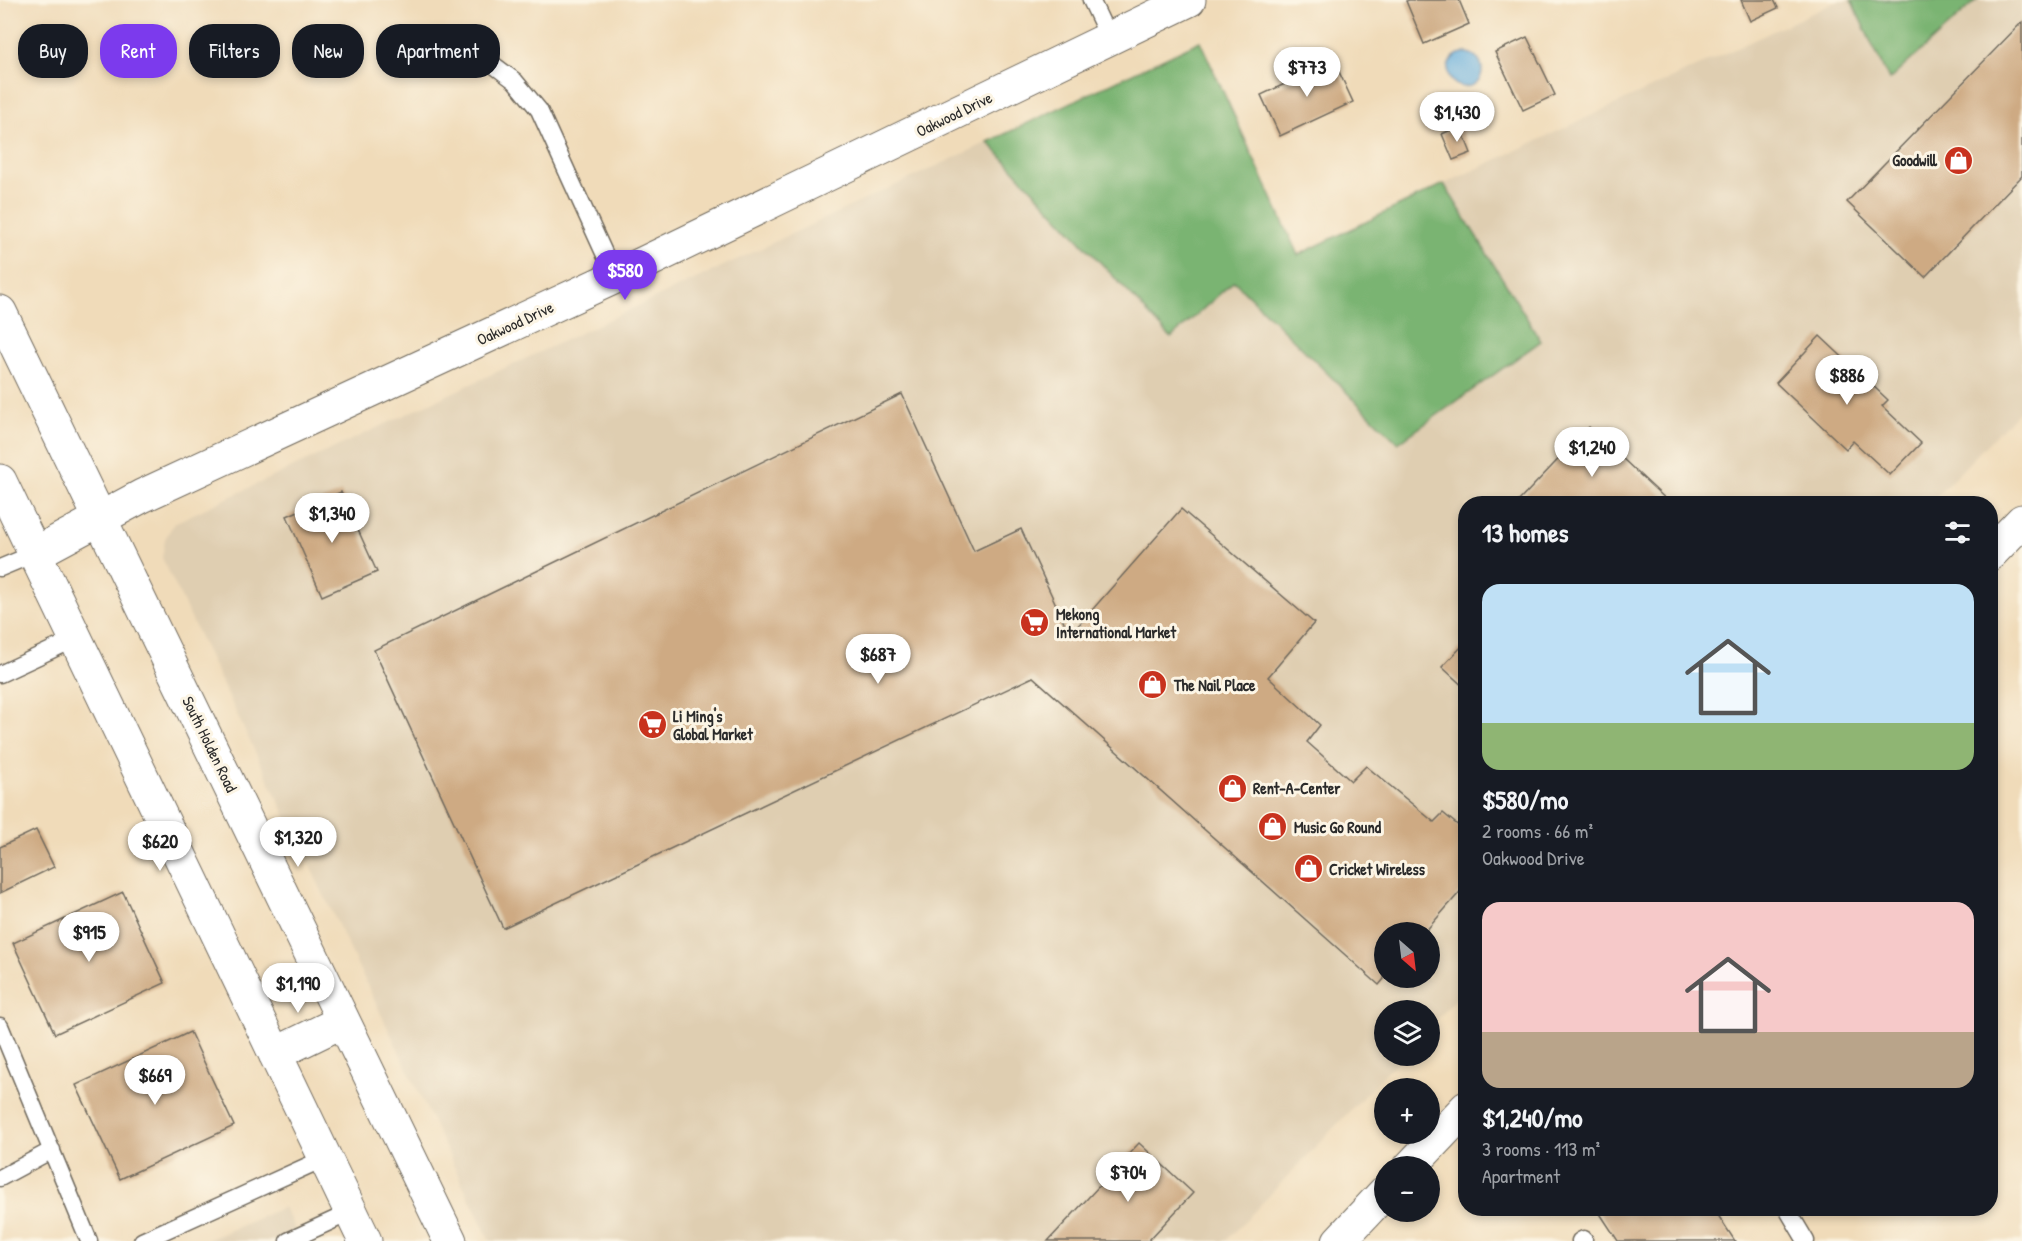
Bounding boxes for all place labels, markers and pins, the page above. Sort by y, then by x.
pin: $773 [1271,47,1343,98]
pin: $1,430 [1408,92,1506,143]
shop icon: Goodwill [1942,144,1974,176]
place label: Goodwill [1892,149,1938,171]
pin: $580 [589,250,661,301]
pin: $886 [1811,355,1883,406]
pin: $1,240 [1543,427,1641,478]
pin: $1,340 [283,493,381,544]
place label: Mekong International Market [1056,603,1176,643]
supermarket icon: Mekong International Market [1019,607,1051,639]
pin: $687 [842,634,914,685]
shop icon: The Nail Place [1137,669,1169,701]
place label: The Nail Place [1173,674,1256,696]
place label: Li Ming's Global Market [673,705,753,745]
supermarket icon: Li Ming's Global Market [636,709,668,741]
shop icon: Rent-A-Center [1216,772,1248,804]
place label: Rent-A-Center [1253,777,1341,799]
shop icon: Music Go Round [1257,811,1289,843]
place label: Music Go Round [1294,816,1382,838]
pin: $1,320 [249,817,347,868]
pin: $620 [124,821,196,872]
shop icon: Cricket Wireless [1292,853,1324,885]
place label: Cricket Wireless [1329,858,1426,880]
pin: $915 [53,912,125,963]
pin: $1,190 [249,963,347,1014]
pin: $669 [119,1055,191,1106]
pin: $704 [1092,1152,1164,1203]

